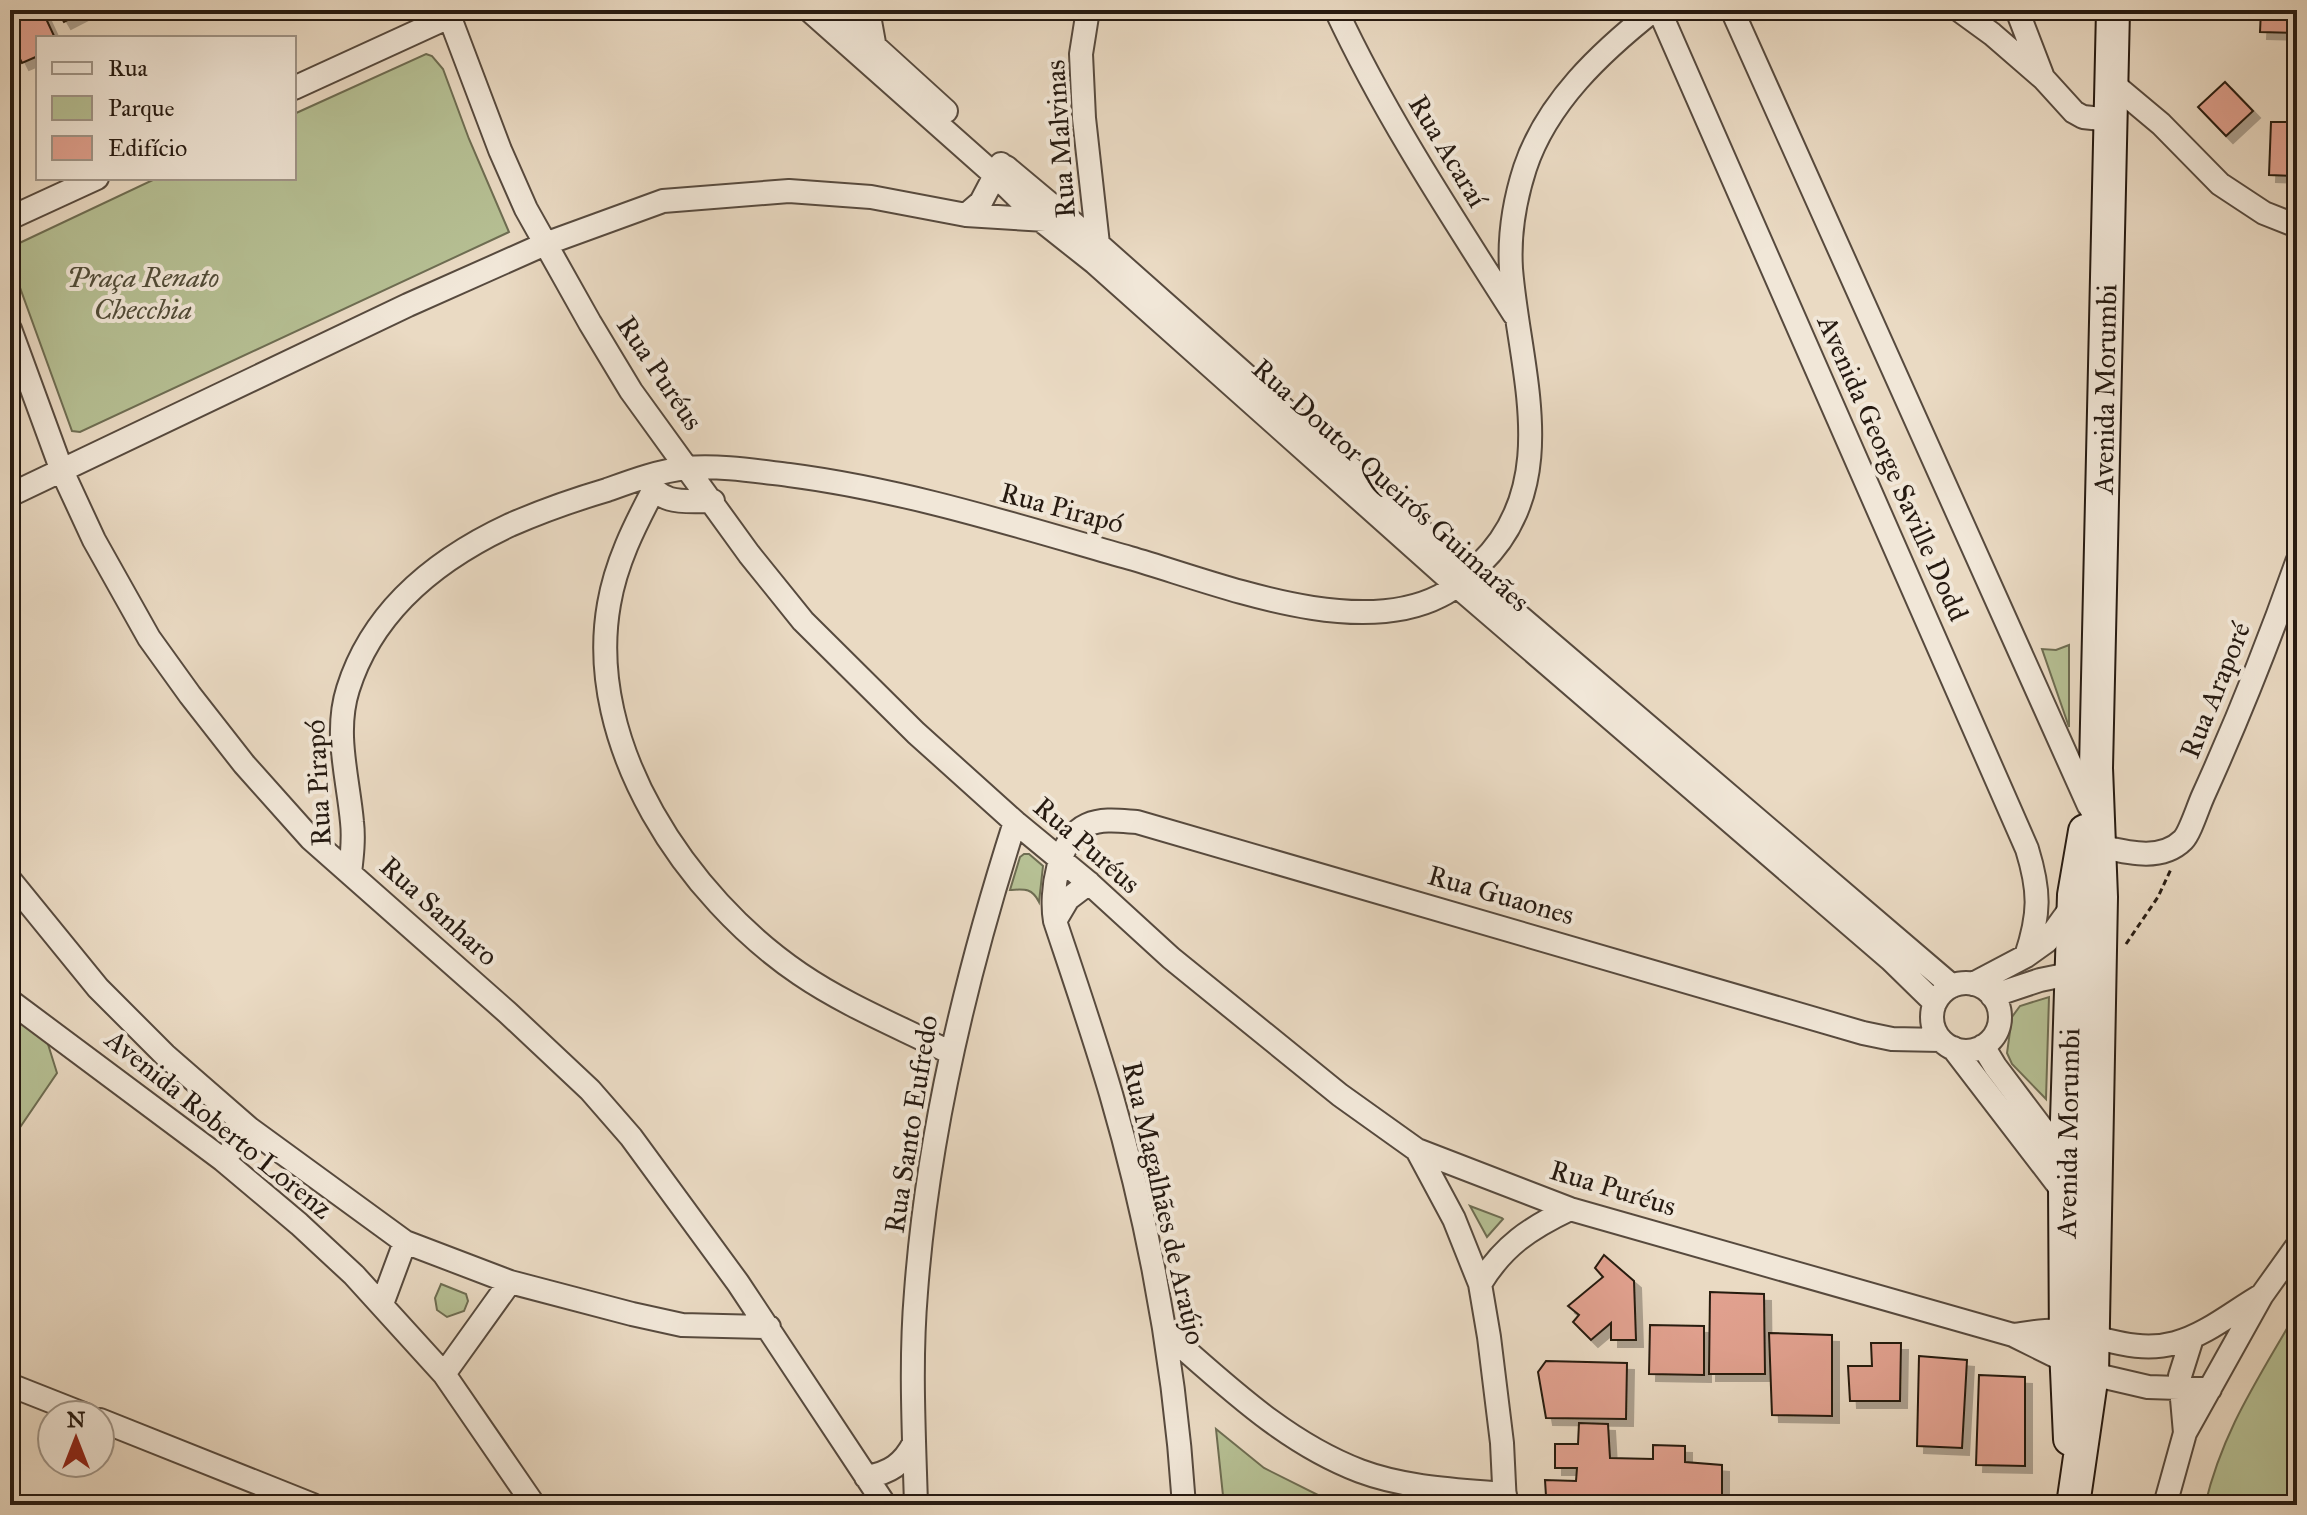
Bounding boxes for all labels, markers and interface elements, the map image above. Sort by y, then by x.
legend [36,36,296,180]
text: Rua [108,53,148,83]
street label: Rua Malvinas [1037,59,1083,219]
street label: Rua Acaraí [1401,89,1496,215]
text: Parque [108,93,175,123]
text: Edifício [108,133,187,163]
park label: Praça Renato Checchia [67,260,219,327]
street label: Avenida Morumbi [2086,283,2124,495]
street label: Rua Puréus [609,309,711,437]
street label: Avenida George Saville Dodd [1809,309,1976,626]
street label: Rua Doutor Queirós Guimarães [1245,351,1537,619]
street label: Rua Pirapó [996,475,1128,541]
street label: Rua Araporé [2172,617,2258,763]
street label: Rua Pirapó [297,719,339,847]
street label: Rua Puréus [1026,789,1148,901]
street label: Rua Sanharo [373,849,505,973]
street label: Rua Guaones [1424,857,1578,933]
street label: Rua Santo Eufredo [876,1013,946,1235]
street label: Avenida Roberto Lorenz [98,1021,340,1226]
street label: Avenida Morumbi [2049,1027,2087,1239]
street label: Rua Magalhães de Araújo [1114,1058,1214,1348]
street label: Rua Puréus [1546,1152,1680,1224]
north arrow [36,1399,116,1479]
text: N [67,1406,86,1433]

